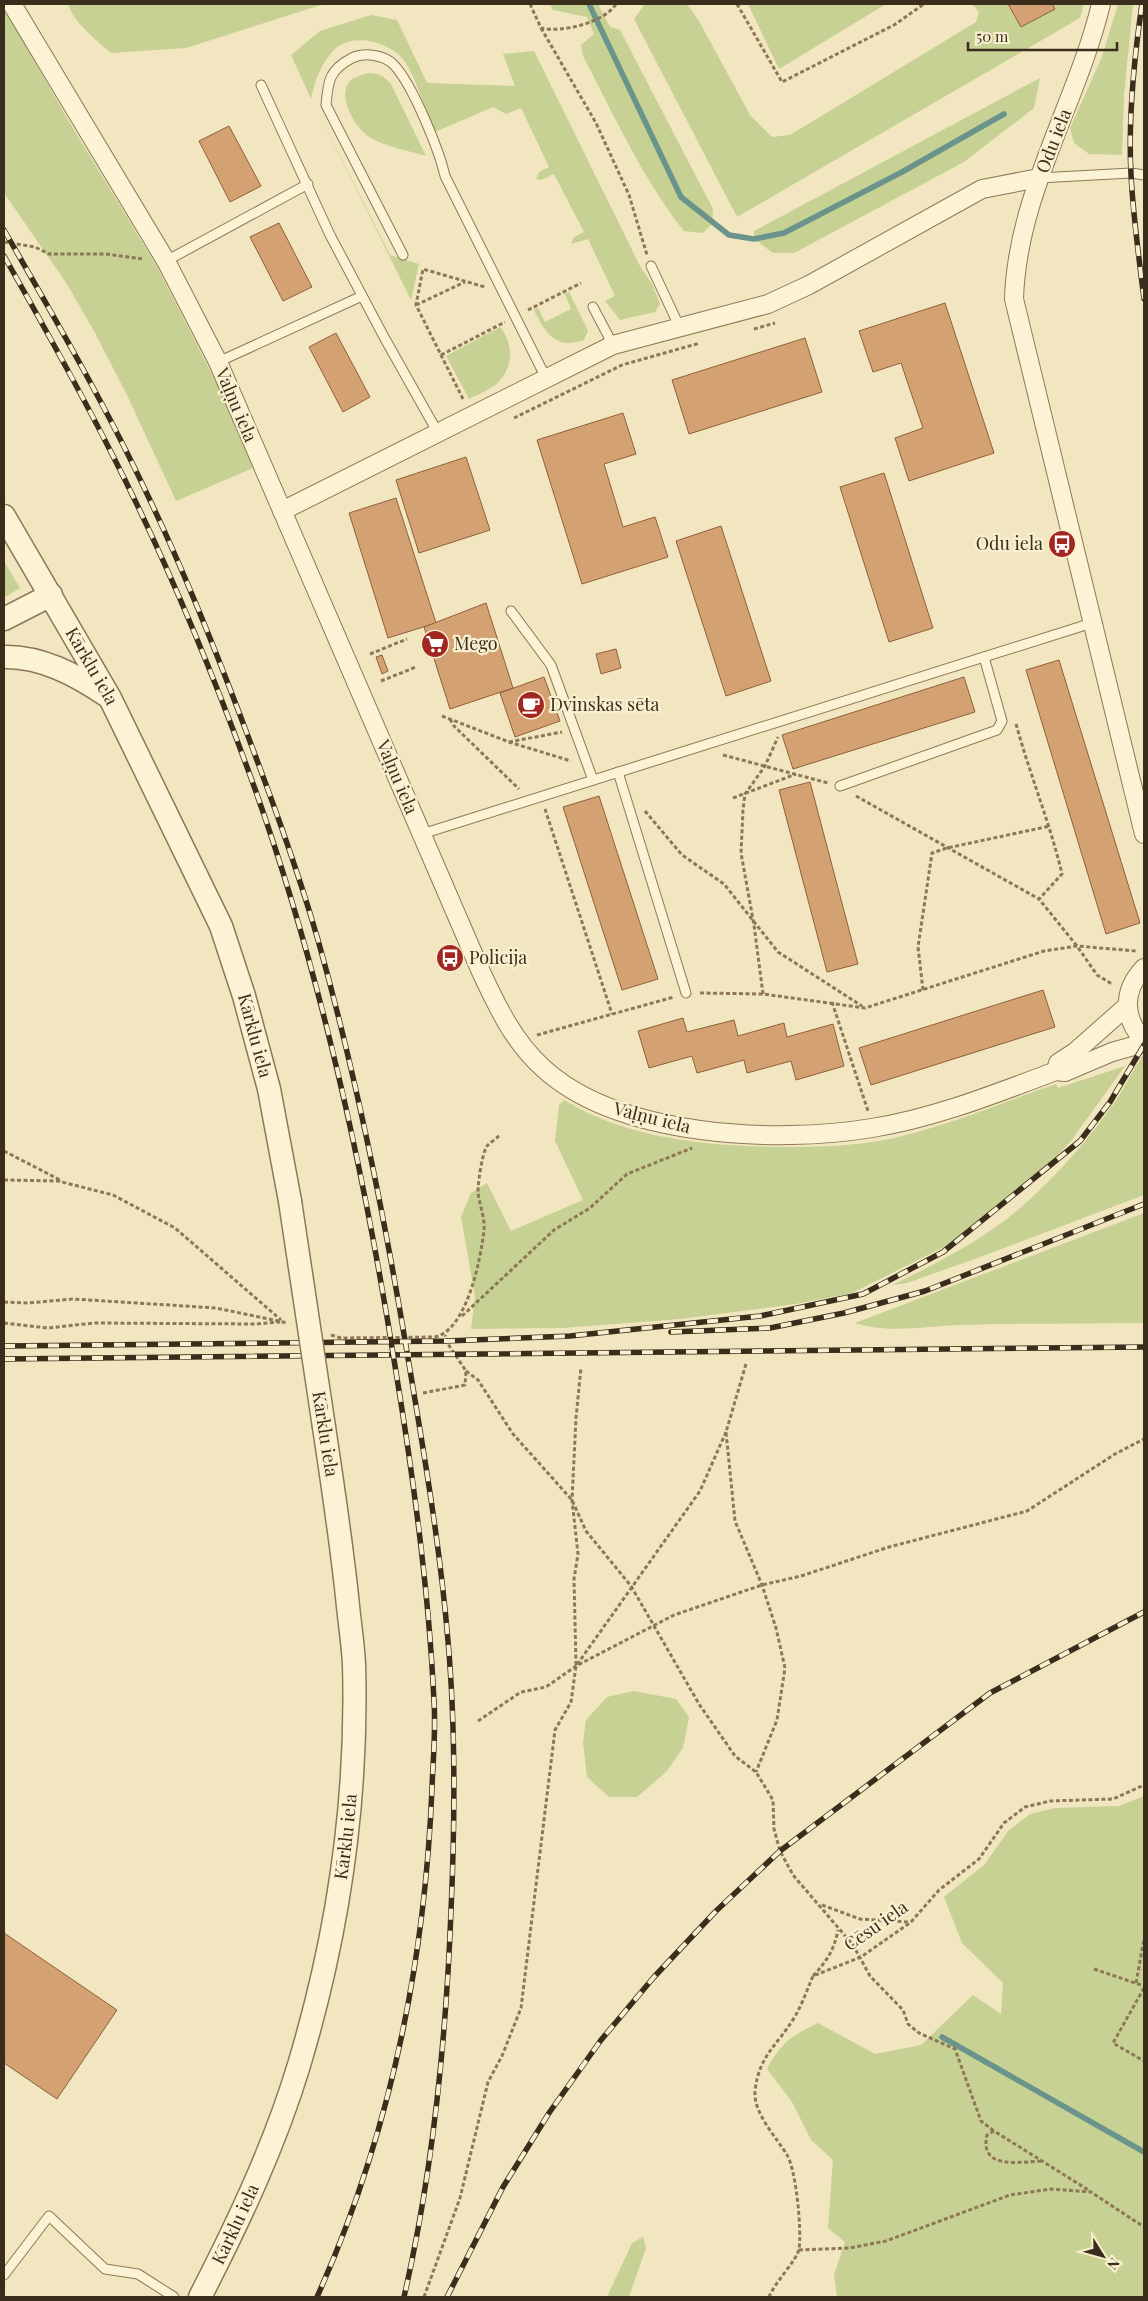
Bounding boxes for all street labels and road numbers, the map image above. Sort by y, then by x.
street label: Odu iela [1030,105,1076,176]
street label: Vaļņu iela [210,363,263,445]
street label: Kārklu iela [60,622,125,709]
street label: Vaļņu iela [371,735,424,817]
street label: Kārklu iela [233,991,278,1080]
street label: Vaļņu iela [610,1096,693,1138]
street label: Kārklu iela [307,1389,345,1478]
street label: Kārklu iela [328,1793,362,1881]
street label: Cēsu iela [839,1894,912,1956]
street label: Kārklu iela [205,2180,264,2268]

